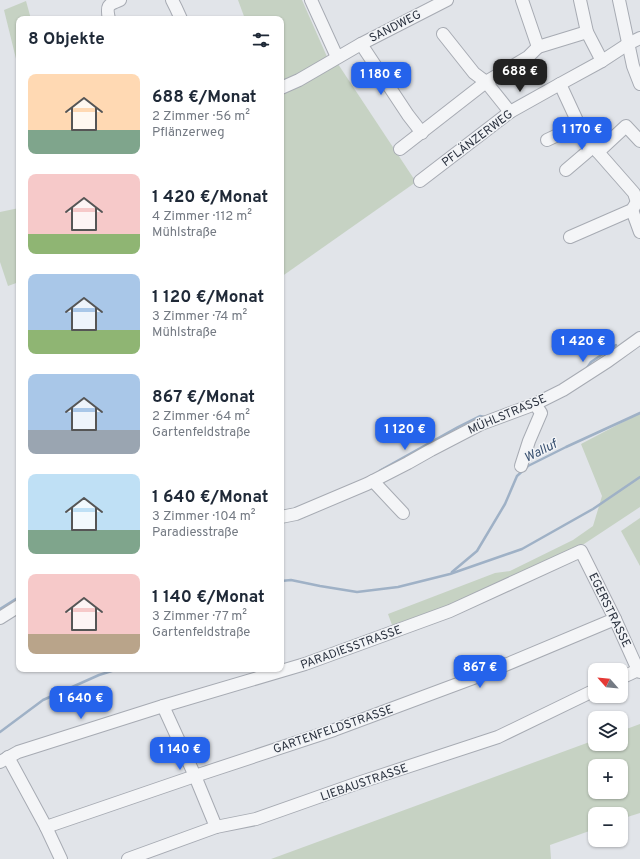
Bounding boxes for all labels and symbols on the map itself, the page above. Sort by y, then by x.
street label: SANDWEG [367,7,424,47]
pin: 688 € [492,59,548,93]
pin: 1 180 € [344,62,418,96]
street label: PFLÄNZERWEG [439,107,516,171]
pin: 1 170 € [545,117,619,151]
pin: 1 420 € [546,329,620,363]
street label: MÜHLSTRASSE [466,391,549,439]
pin: 1 120 € [368,417,442,451]
water label: Walluf [522,436,562,467]
street label: EGERSTRASSE [584,571,634,650]
street label: PARADIESSTRASSE [299,622,404,674]
pin: 867 € [452,655,508,689]
north arrow [588,663,628,703]
pin: 1 640 € [44,686,118,720]
street label: GARTENFELDSTRASSE [271,702,395,758]
pin: 1 140 € [143,737,217,771]
street label: LIEBAUSTRASSE [318,760,410,805]

